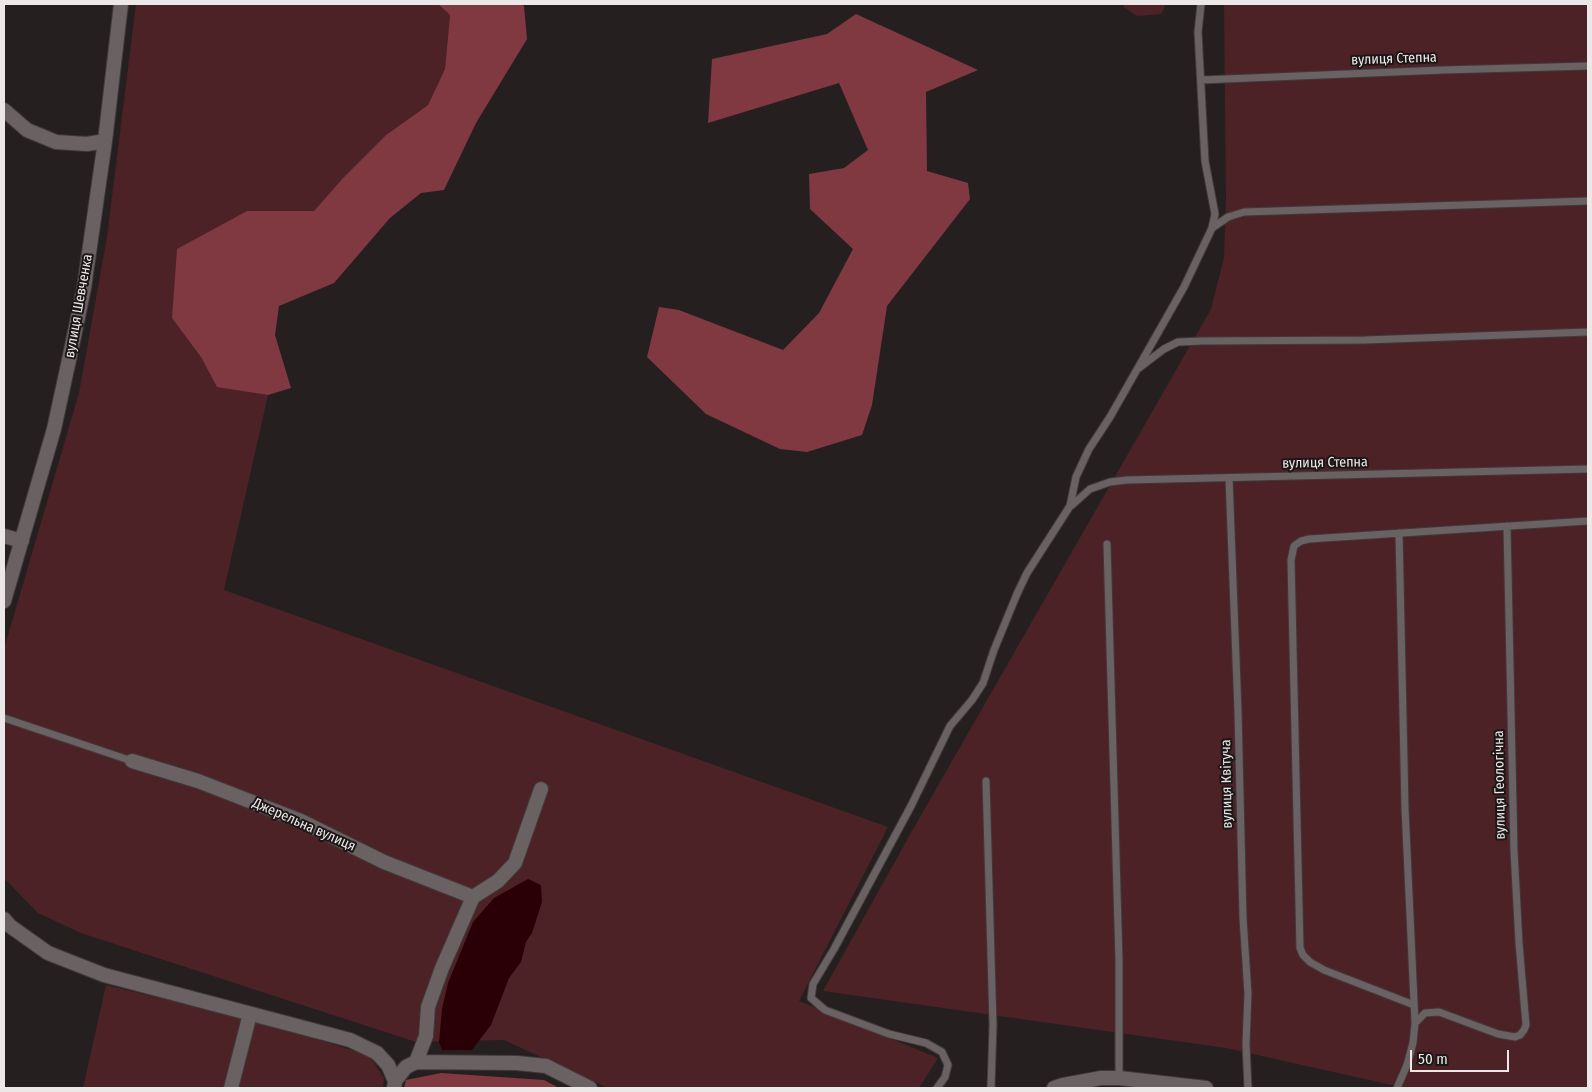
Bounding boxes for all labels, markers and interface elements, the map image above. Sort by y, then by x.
street label: вулиця Степна [1351,49,1437,69]
street label: вулиця Шевченка [62,253,96,359]
street label: вулиця Степна [1282,454,1368,472]
street label: вулиця Геологічна [1491,730,1509,840]
street label: вулиця Квітуча [1218,739,1236,829]
street label: Джерельна вулиця [250,795,358,855]
scale bar [1412,1040,1511,1072]
text: 50 m [1418,1050,1448,1068]

